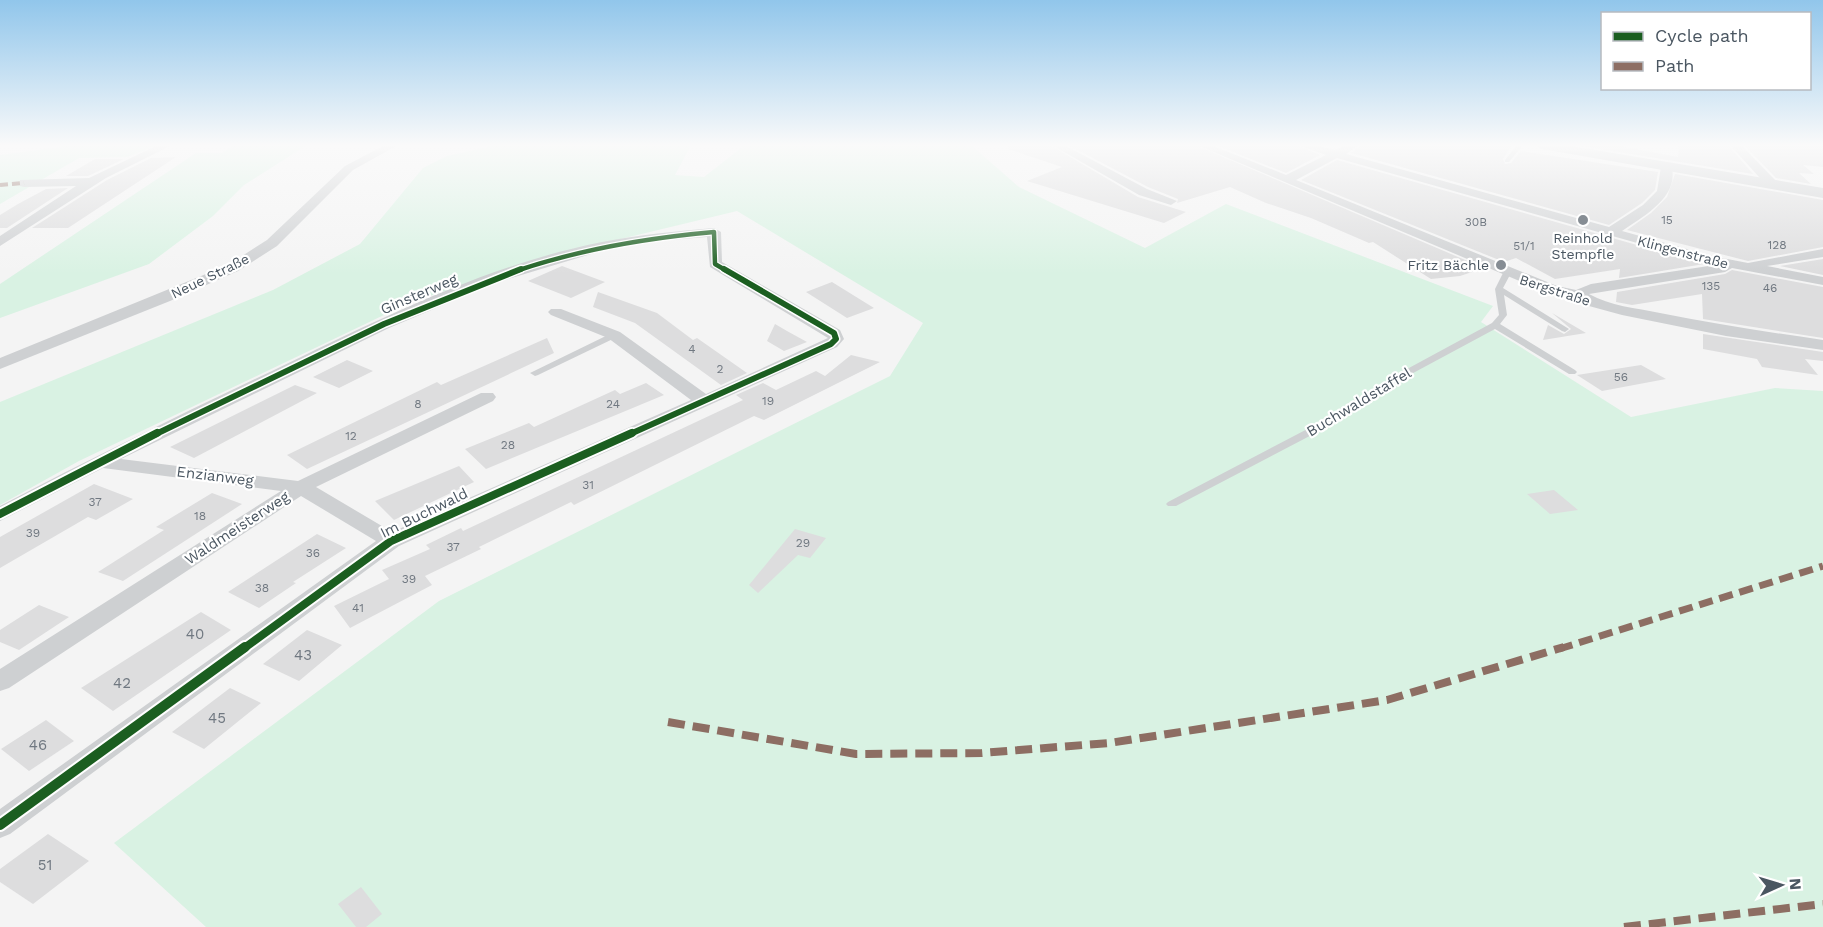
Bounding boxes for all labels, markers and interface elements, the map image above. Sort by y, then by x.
legend [1601,12,1811,90]
text: Cycle path [1655,25,1749,46]
text: Path [1655,55,1695,76]
marker: Reinhold Stempfle [1576,213,1590,227]
house number: 15 [1661,213,1673,227]
house number: 30B [1465,215,1487,229]
place label: Reinhold Stempfle [1552,230,1614,262]
street label: Klingenstraße [1636,232,1730,272]
house number: 128 [1767,238,1787,252]
house number: 51/1 [1513,239,1535,253]
street label: Neue Straße [168,250,252,302]
place label: Fritz Bächle [1408,257,1489,273]
marker: Fritz Bächle [1494,258,1508,272]
street label: Ginsterweg [378,270,460,318]
street label: Bergstraße [1518,271,1592,309]
house number: 135 [1702,279,1720,293]
house number: 46 [1763,281,1777,295]
house number: 4 [688,342,696,356]
house number: 2 [717,362,724,376]
street label: Buchwaldstaffel [1303,363,1415,440]
house number: 56 [1614,370,1628,384]
house number: 19 [762,394,774,408]
house number: 8 [414,397,422,411]
house number: 24 [606,397,620,411]
house number: 12 [345,429,357,443]
house number: 28 [501,438,515,452]
street label: Enzianweg [175,462,255,490]
house number: 31 [582,478,594,492]
street label: Im Buchwald [377,484,471,542]
street label: Waldmeisterweg [181,487,293,569]
house number: 37 [88,495,102,509]
house number: 18 [194,509,206,523]
house number: 39 [26,526,40,540]
house number: 29 [796,536,810,550]
house number: 37 [446,540,460,554]
house number: 36 [306,546,320,560]
house number: 39 [402,572,416,586]
house number: 38 [255,581,269,595]
house number: 41 [352,601,364,615]
house number: 40 [186,625,204,643]
house number: 43 [294,646,312,664]
house number: 42 [113,674,131,692]
house number: 45 [208,709,226,727]
house number: 46 [29,736,47,754]
north arrow [1751,855,1811,915]
house number: 51 [38,856,52,874]
text: N [1786,877,1805,891]

